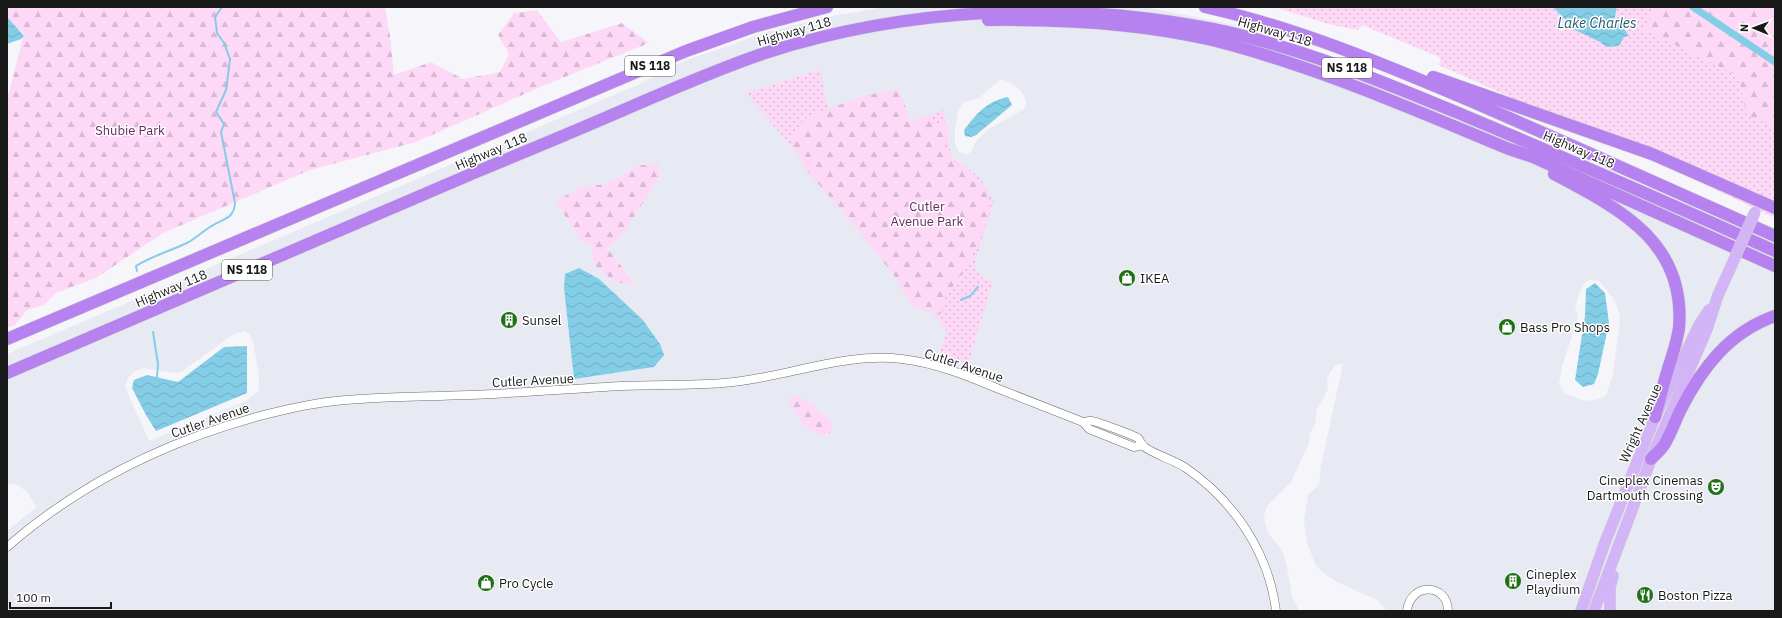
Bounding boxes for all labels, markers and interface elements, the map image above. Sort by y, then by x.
north arrow [1734,8,1774,48]
street label: Highway 118 [755,13,833,50]
street label: Highway 118 [1236,13,1314,50]
water label: Lake Charles [1557,14,1637,32]
text: N [1737,24,1751,32]
road number: NS 118 [625,56,675,76]
road number: NS 118 [1322,58,1372,78]
park label: Shubie Park [95,122,165,139]
street label: Highway 118 [1540,127,1617,172]
street label: Highway 118 [453,129,530,174]
park label: Cutler Avenue Park [891,198,964,230]
road number: NS 118 [222,260,272,280]
street label: Highway 118 [133,266,210,311]
shop icon: IKEA [1117,268,1137,288]
place label: IKEA [1140,270,1170,287]
building icon: Sunsel [499,310,519,330]
place label: Sunsel [522,312,562,329]
shop icon: Bass Pro Shops [1497,317,1517,337]
place label: Bass Pro Shops [1520,319,1610,336]
street label: Cutler Avenue [922,345,1005,386]
street label: Cutler Avenue [492,370,574,391]
street label: Wright Avenue [1615,381,1665,465]
street label: Cutler Avenue [169,399,252,442]
place label: Cineplex Cinemas Dartmouth Crossing [1587,472,1703,504]
theatre icon: Cineplex Cinemas Dartmouth Crossing [1706,477,1726,497]
place label: Cineplex Playdium [1526,566,1580,598]
building icon: Cineplex Playdium [1503,571,1523,591]
shop icon: Pro Cycle [476,573,496,593]
place label: Pro Cycle [499,575,554,592]
scale bar [10,584,111,610]
restaurant icon: Boston Pizza [1635,585,1655,605]
place label: Boston Pizza [1658,587,1732,604]
text: 100 m [16,590,51,605]

